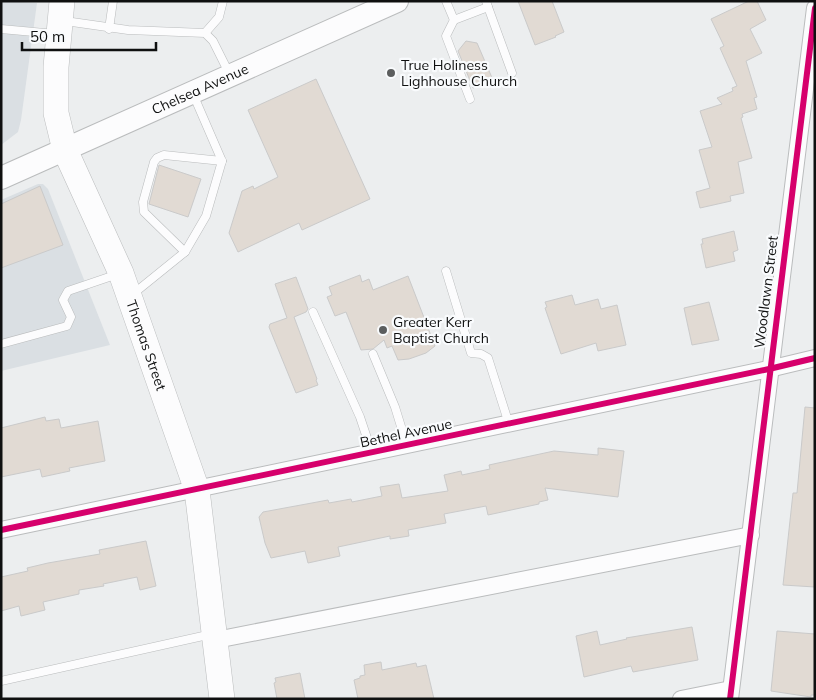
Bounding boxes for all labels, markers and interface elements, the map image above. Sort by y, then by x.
scale bar [22,20,156,52]
text: 50 m [30,27,65,46]
place label: True Holiness Lighhouse Church [401,56,517,90]
street label: Chelsea Avenue [149,60,251,119]
marker: True Holiness Lighhouse Church [385,67,397,79]
street label: Woodlawn Street [750,234,782,349]
street label: Thomas Street [122,298,170,393]
place label: Greater Kerr Baptist Church [393,313,489,347]
marker: Greater Kerr Baptist Church [377,324,389,336]
street label: Bethel Avenue [358,414,454,452]

